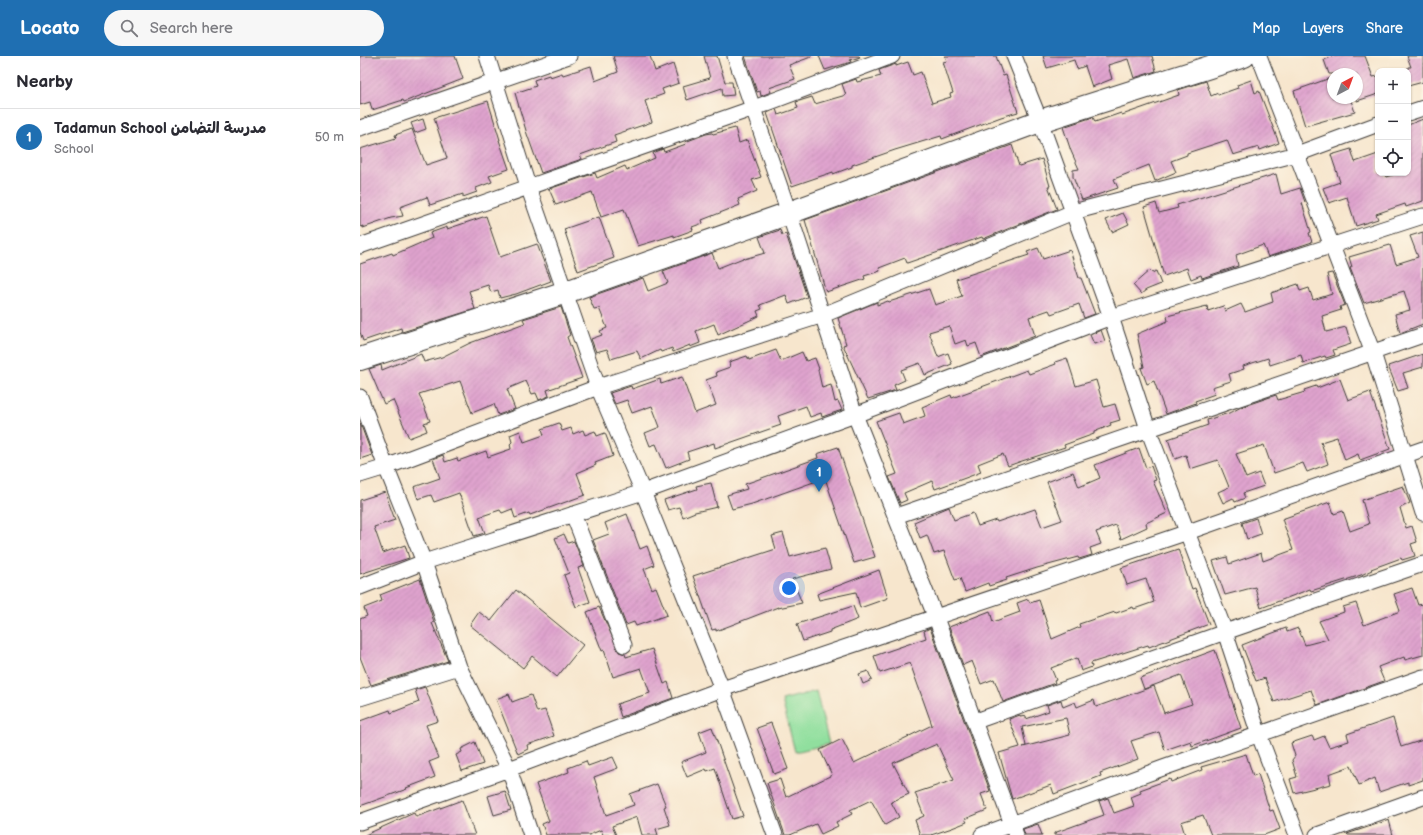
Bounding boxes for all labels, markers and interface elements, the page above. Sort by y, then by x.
search box [104,10,384,46]
text: Locato [20,17,80,40]
icon: search [118,17,140,39]
text: Search here [150,19,233,38]
text: Map [1252,20,1280,37]
text: Layers [1302,20,1344,37]
text: Share [1366,20,1403,37]
north arrow [1327,68,1363,104]
map controls [1375,68,1411,176]
button: + [1375,68,1411,104]
text: Nearby [16,72,73,92]
button: − [1375,104,1411,140]
text: Tadamun School مدرسة التضامن [54,119,266,138]
text: 1 [26,129,32,145]
text: 50 m [315,129,344,145]
button: locate [1375,140,1411,176]
text: School [54,141,94,157]
pin: 1 [806,459,832,492]
your location [779,578,799,598]

